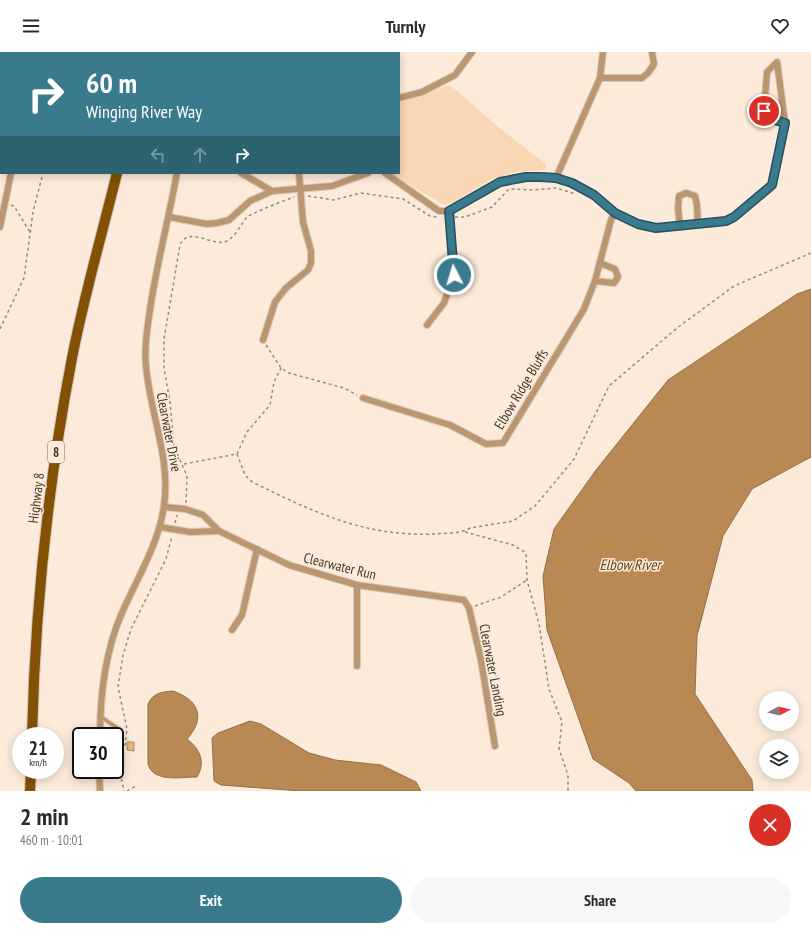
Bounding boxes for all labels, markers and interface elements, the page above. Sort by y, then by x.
icon: menu [20,15,42,37]
text: Turnly [386,15,425,38]
icon: heart [769,15,791,37]
text: 60 m [86,64,137,101]
icon: right [20,68,72,120]
pin [747,94,781,128]
text: Winging River Way [86,100,202,123]
icon: arrive [753,100,775,122]
icon: left [147,144,169,166]
icon: ahead [189,144,211,166]
icon: right [231,144,253,166]
position arrow [433,254,475,296]
street label: Elbow Ridge Bluffs [490,345,552,433]
street label: Clearwater Drive [152,391,186,473]
road number: 8 [48,441,64,463]
street label: Highway 8 [24,472,48,524]
street label: Clearwater Run [302,548,378,584]
water label: Elbow River [599,555,662,574]
street label: Clearwater Landing [475,622,511,718]
north arrow [759,691,799,731]
map controls [759,691,799,779]
speed limit sign: 30 [72,727,124,779]
text: 21 [28,735,48,761]
button: layers [759,739,799,779]
text: km/h [29,756,47,769]
text: 2 min [20,801,68,832]
button: close [749,804,791,846]
text: 460 m · 10:01 [20,832,83,849]
button: Exit [20,877,402,923]
button: Share [410,877,791,923]

